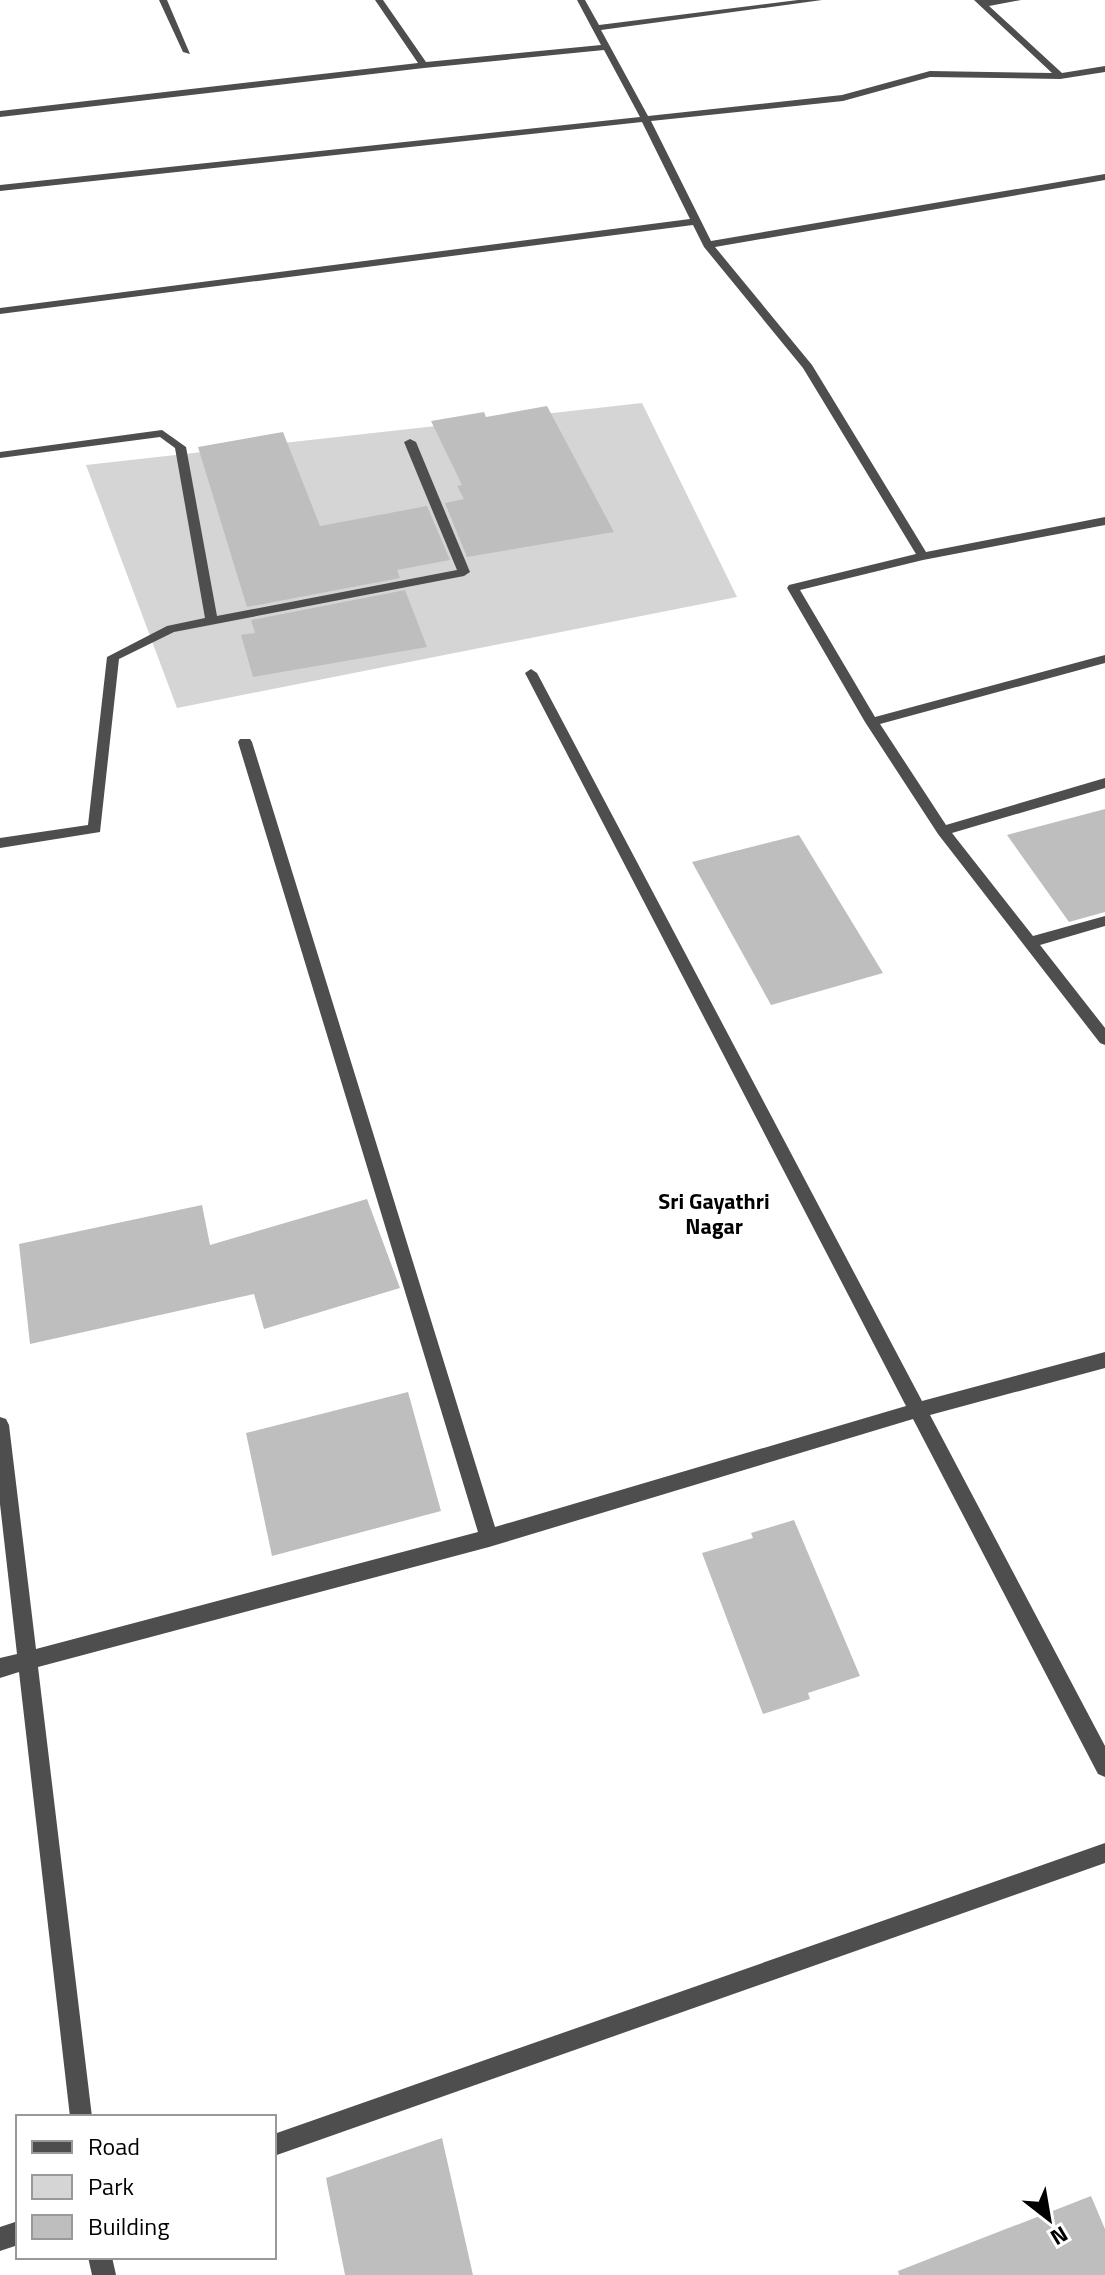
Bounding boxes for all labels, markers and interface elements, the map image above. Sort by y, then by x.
district label: Sri Gayathri Nagar [658,1184,770,1243]
legend [16,2115,276,2259]
text: Road [88,2128,140,2164]
text: Park [88,2168,134,2204]
north arrow [1009,2179,1089,2259]
text: Building [88,2208,170,2244]
text: N [1044,2218,1075,2255]

